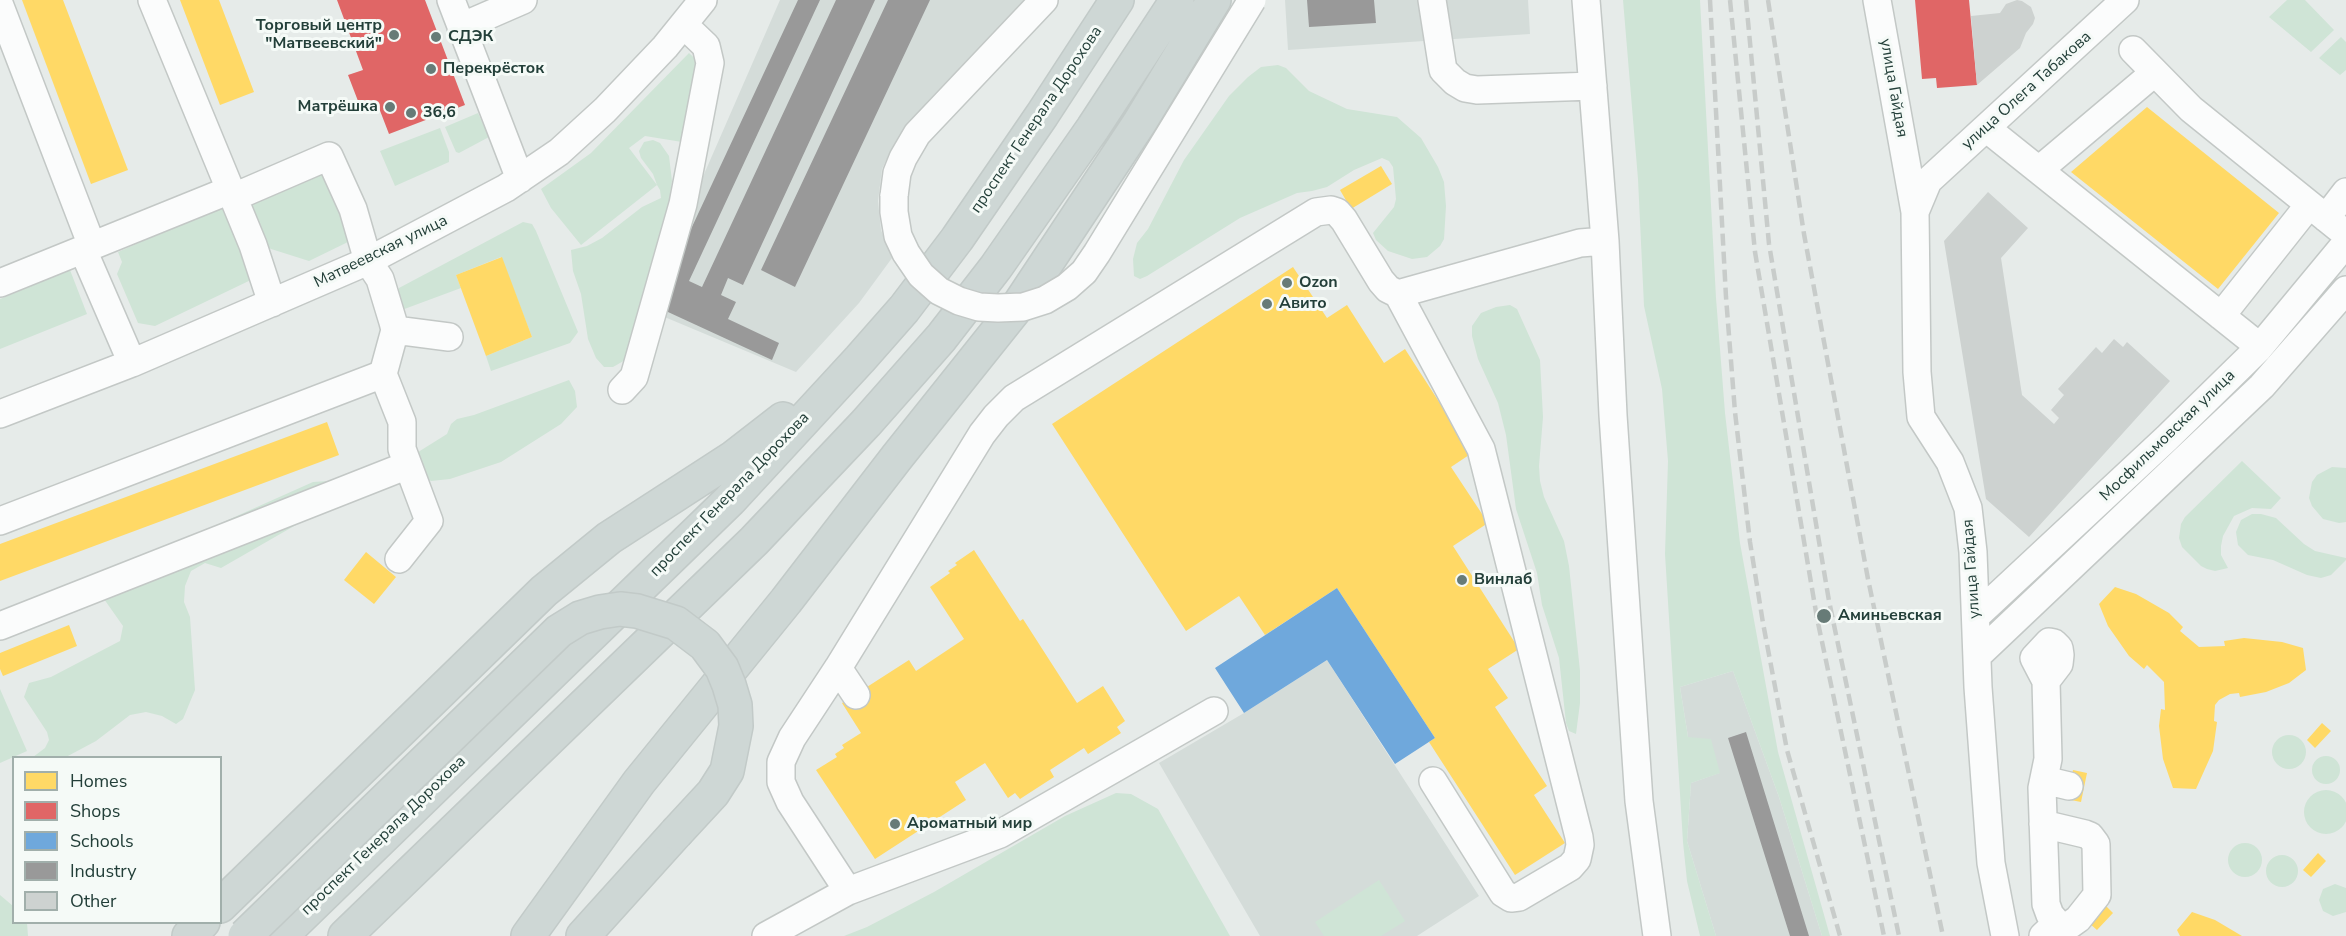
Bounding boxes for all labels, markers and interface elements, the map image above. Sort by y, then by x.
place label: Торговый центр "Матвеевский" [256,16,382,54]
street label: проспект Генерала Дорохова [967,23,1107,217]
place label: СДЭК [448,27,493,47]
marker: Торговый центр "Матвеевский" [387,28,401,42]
street label: улица Олега Табакова [1958,28,2096,154]
marker: СДЭК [429,30,443,44]
street label: улица Гайдая [1875,37,1911,139]
place label: Перекрёсток [443,59,544,79]
marker: Перекрёсток [424,62,438,76]
place label: Матрёшка [298,97,378,117]
marker: Матрёшка [383,100,397,114]
place label: 36,6 [423,103,456,123]
marker: 36,6 [404,106,418,120]
street label: Матвеевская улица [311,211,451,293]
place label: Ozon [1299,273,1338,293]
marker: Ozon [1280,276,1294,290]
place label: Авито [1279,294,1327,314]
marker: Авито [1260,297,1274,311]
street label: Мосфильмовская улица [2096,366,2240,506]
street label: проспект Генерала Дорохова [646,409,814,581]
street label: улица Гайдая [1959,518,1985,620]
place label: Винлаб [1474,570,1532,590]
marker: Винлаб [1455,573,1469,587]
place label: Аминьевская [1838,606,1942,626]
marker: Аминьевская [1815,607,1833,625]
street label: проспект Генерала Дорохова [298,752,470,920]
legend [12,756,222,924]
text: Homes [70,769,127,793]
text: Shops [70,799,120,823]
place label: Ароматный мир [907,814,1032,834]
marker: Ароматный мир [888,817,902,831]
text: Schools [70,829,134,853]
text: Industry [70,859,137,883]
text: Other [70,889,116,913]

